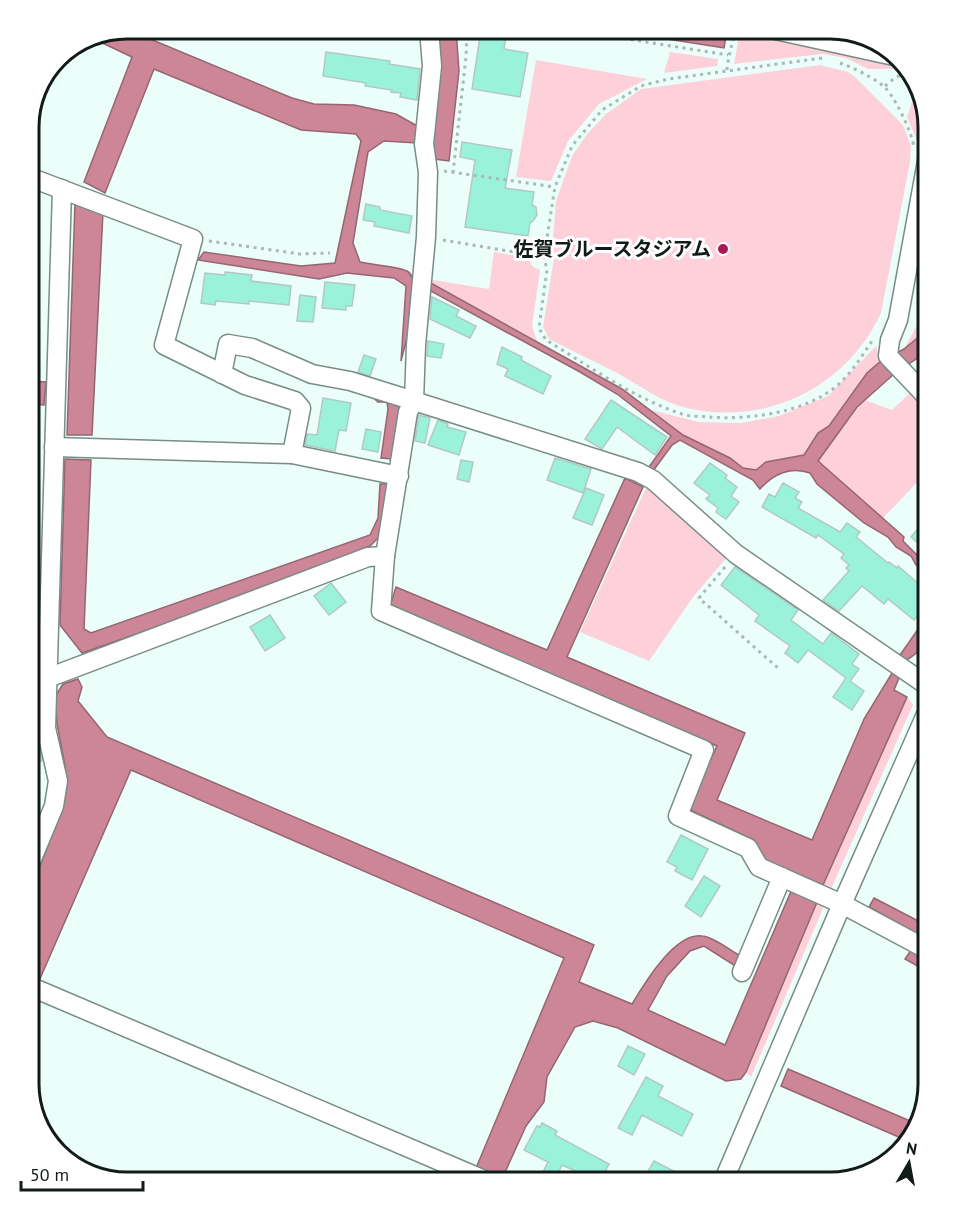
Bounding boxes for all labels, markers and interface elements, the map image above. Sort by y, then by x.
place label: 佐賀ブルースタジアム [513,236,711,262]
marker: 佐賀ブルースタジアム [716,242,730,256]
north arrow [879,1133,939,1193]
text: N [905,1137,919,1159]
scale bar [21,1154,142,1192]
text: 50 m [30,1163,69,1186]

